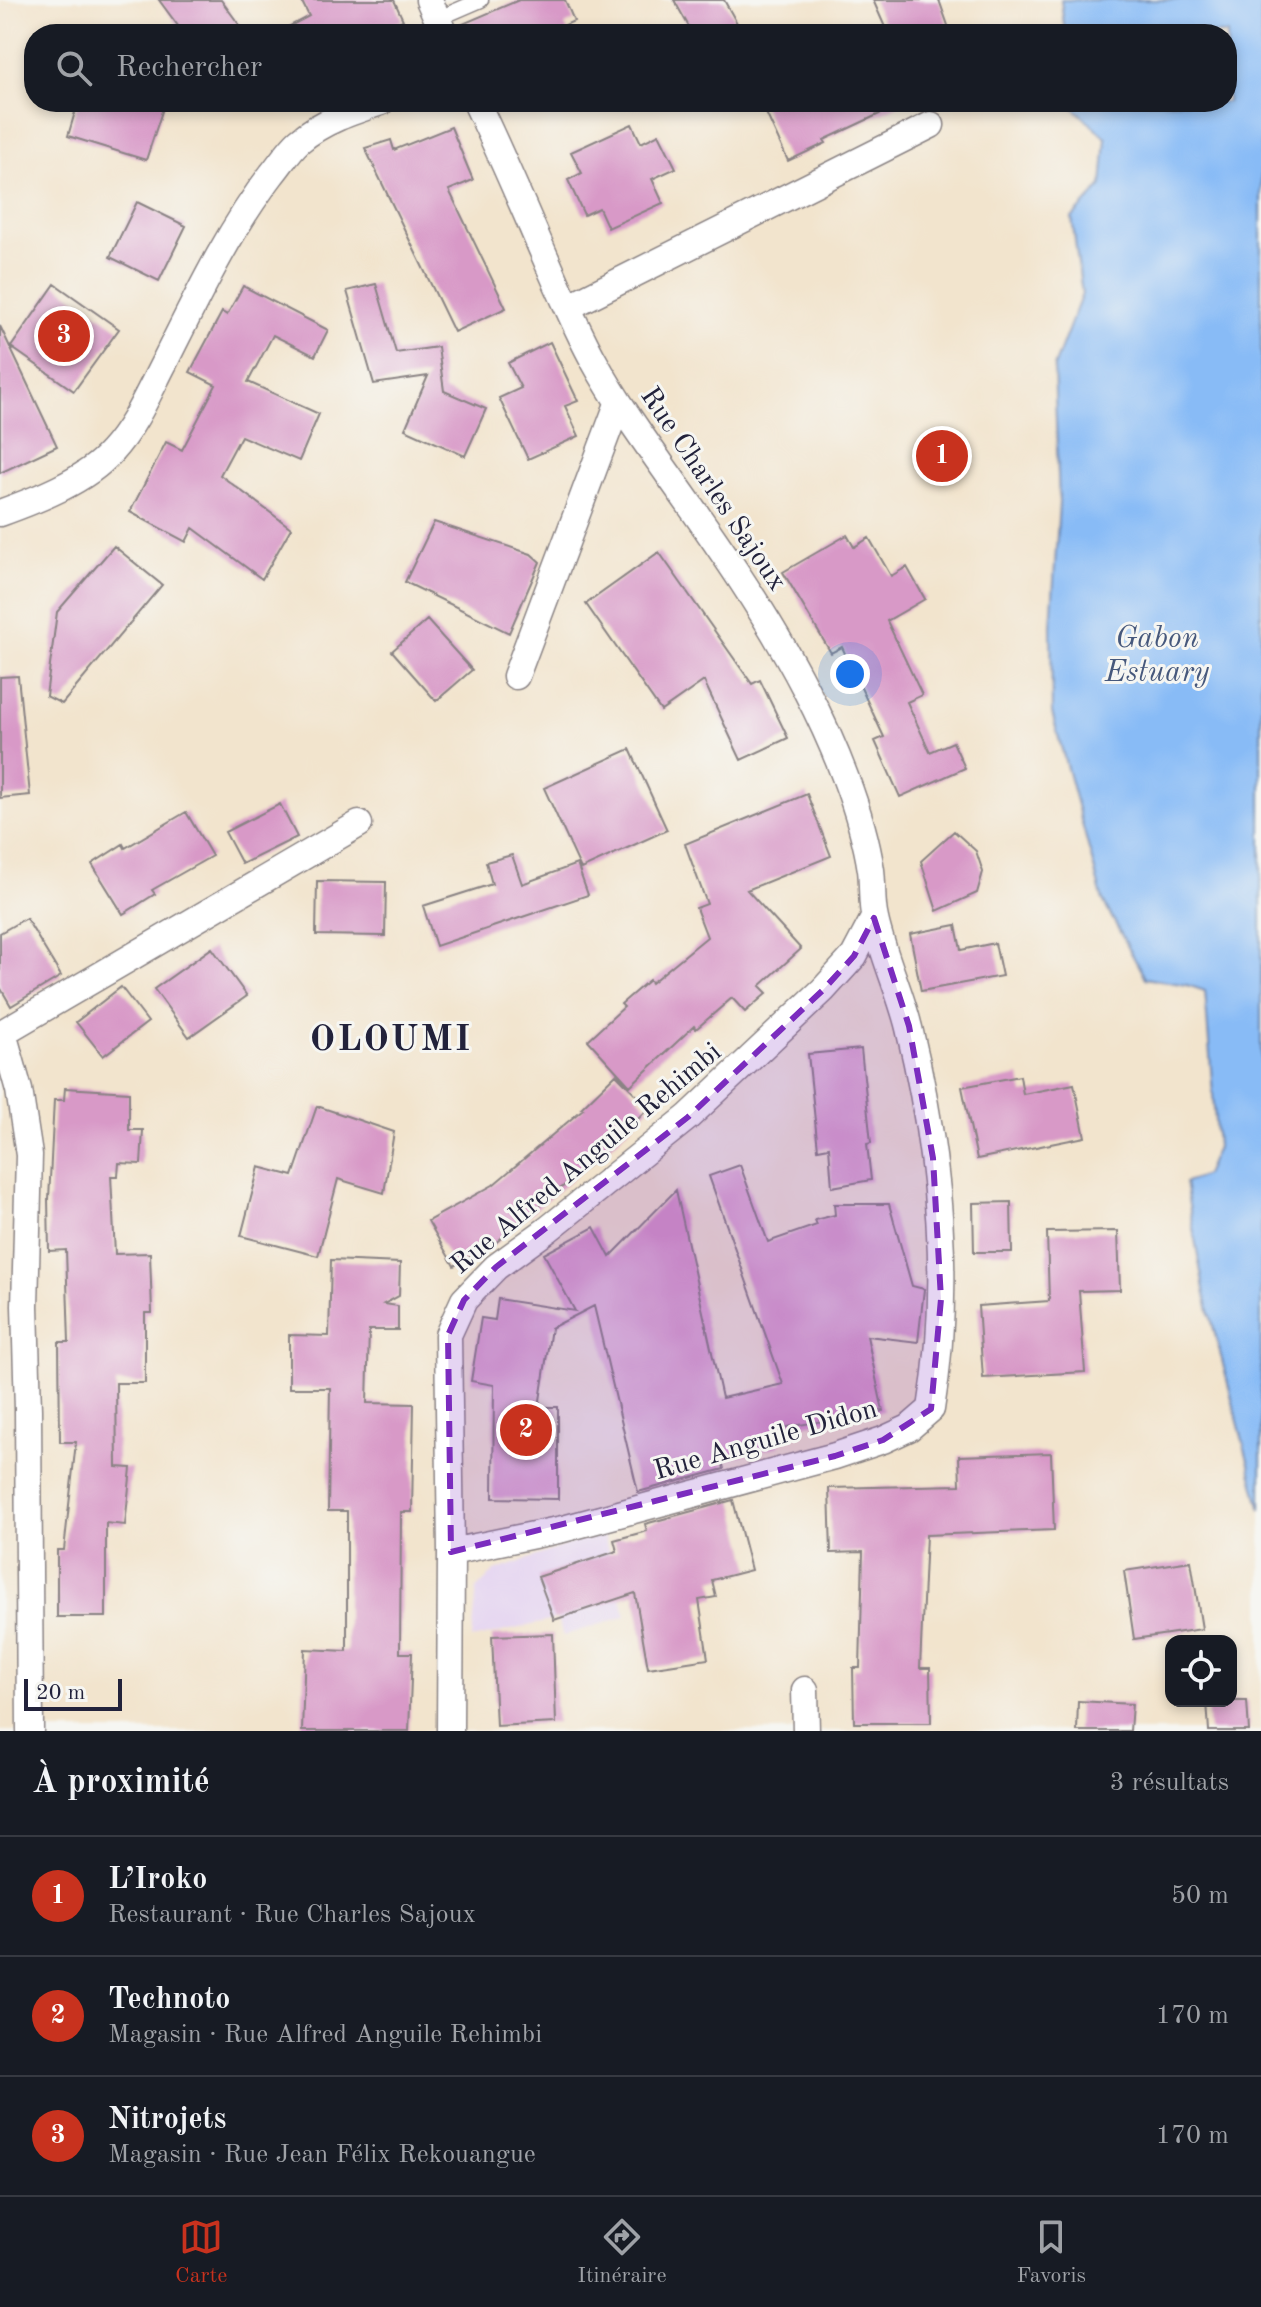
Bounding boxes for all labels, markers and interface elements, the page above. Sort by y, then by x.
search box [24,24,1237,112]
icon: search [52,46,96,90]
text: Rechercher [116,53,262,83]
pin: 3 [38,306,90,366]
street label: Rue Charles Sajoux [634,383,791,597]
pin: 1 [916,426,968,486]
water label: Gabon Estuary [1104,624,1210,688]
your location [830,654,870,694]
district label: OLOUMI [310,1023,472,1059]
street label: Rue Alfred Anguile Rehimbi [447,1038,727,1280]
street label: Rue Anguile Didon [651,1396,881,1486]
pin: 2 [500,1400,552,1460]
map controls [1165,1635,1237,1707]
button: locate [1165,1635,1237,1707]
scale bar [24,1675,122,1711]
text: 20 m [36,1682,85,1704]
text: À proximité [32,1766,210,1800]
text: 3 résultats [1110,1770,1229,1796]
text: L’Iroko [108,1865,207,1895]
text: 1 [50,1883,66,1909]
text: 50 m [1171,1883,1229,1909]
text: Restaurant · Rue Charles Sajoux [108,1902,476,1928]
text: Technoto [108,1985,230,2015]
text: 2 [50,2003,66,2029]
text: 170 m [1156,2003,1229,2029]
text: Magasin · Rue Alfred Anguile Rehimbi [108,2022,542,2048]
text: Nitrojets [108,2105,226,2135]
text: 3 [50,2123,66,2149]
text: 170 m [1156,2123,1229,2149]
text: Magasin · Rue Jean Félix Rekouangue [108,2142,536,2168]
tab: Carte [175,2215,227,2290]
tab: Itinéraire [577,2215,667,2290]
tab: Favoris [1016,2215,1086,2290]

